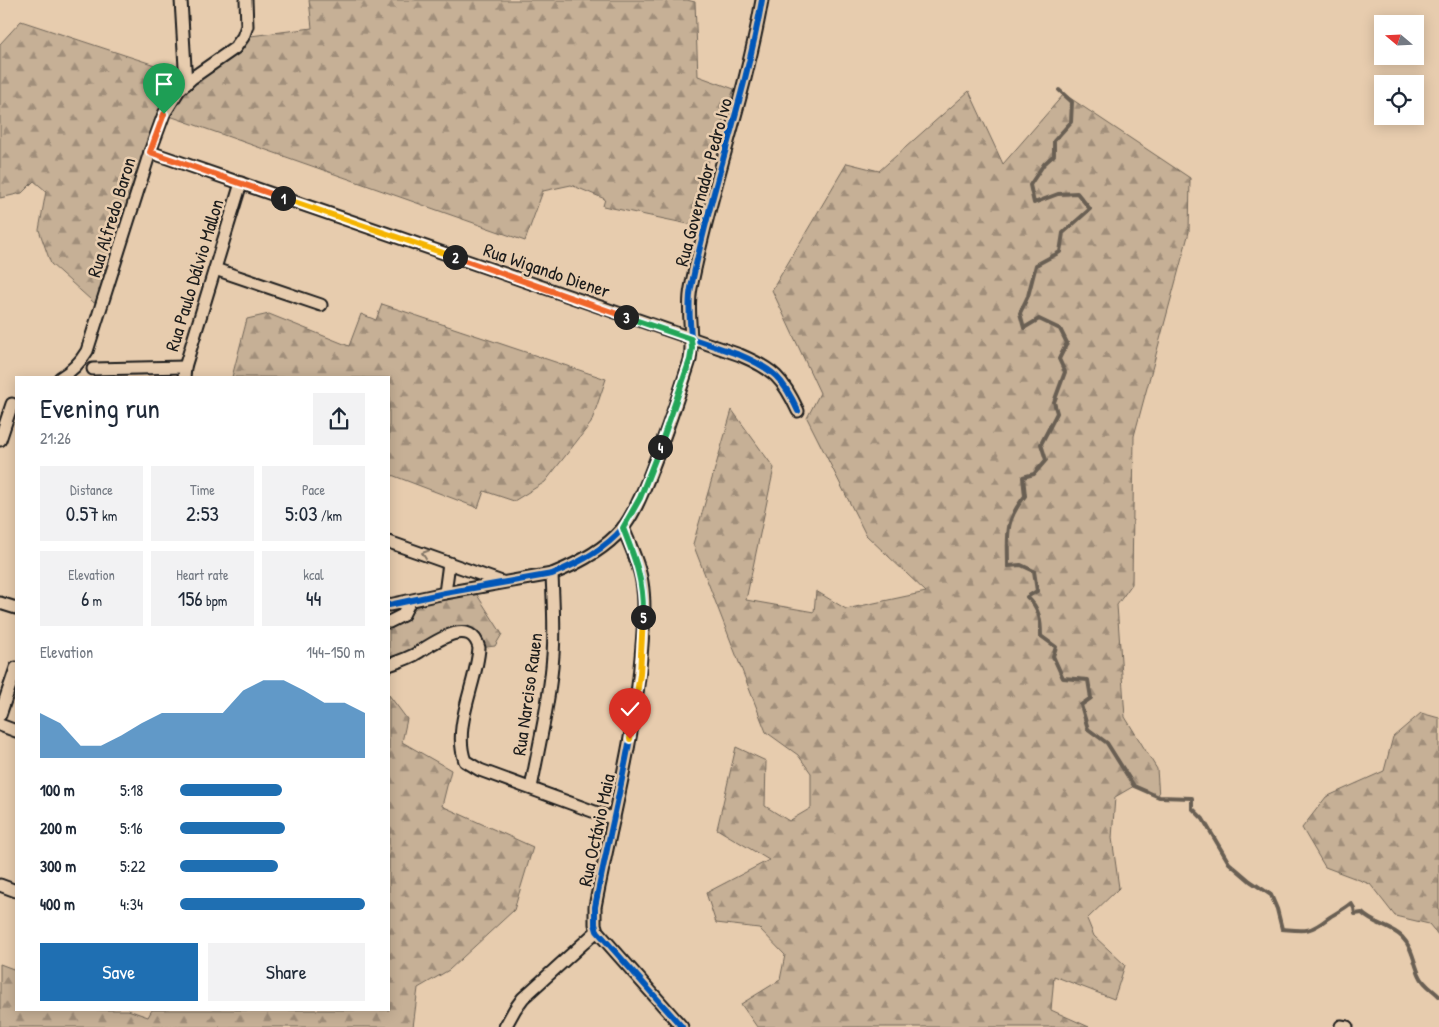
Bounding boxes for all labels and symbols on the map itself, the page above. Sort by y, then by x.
north arrow [1374,15,1424,65]
pin [143,63,185,114]
street label: Rua Governador Pedro Ivo [668,95,738,269]
street label: Rua Alfredo Baron [80,154,142,280]
pin: 1 [270,186,296,210]
street label: Rua Paulo Dálvio Mallon [158,196,230,354]
street label: Rua Wigando Diener [480,236,614,304]
pin: 2 [442,244,468,270]
pin: 3 [614,304,638,330]
pin: 4 [648,434,672,460]
one-way arrow [421,550,430,560]
pin: 5 [630,604,656,630]
street label: Rua Narciso Rauen [506,631,548,757]
pin [609,688,651,739]
street label: Rua Octávio Maia [571,771,621,889]

